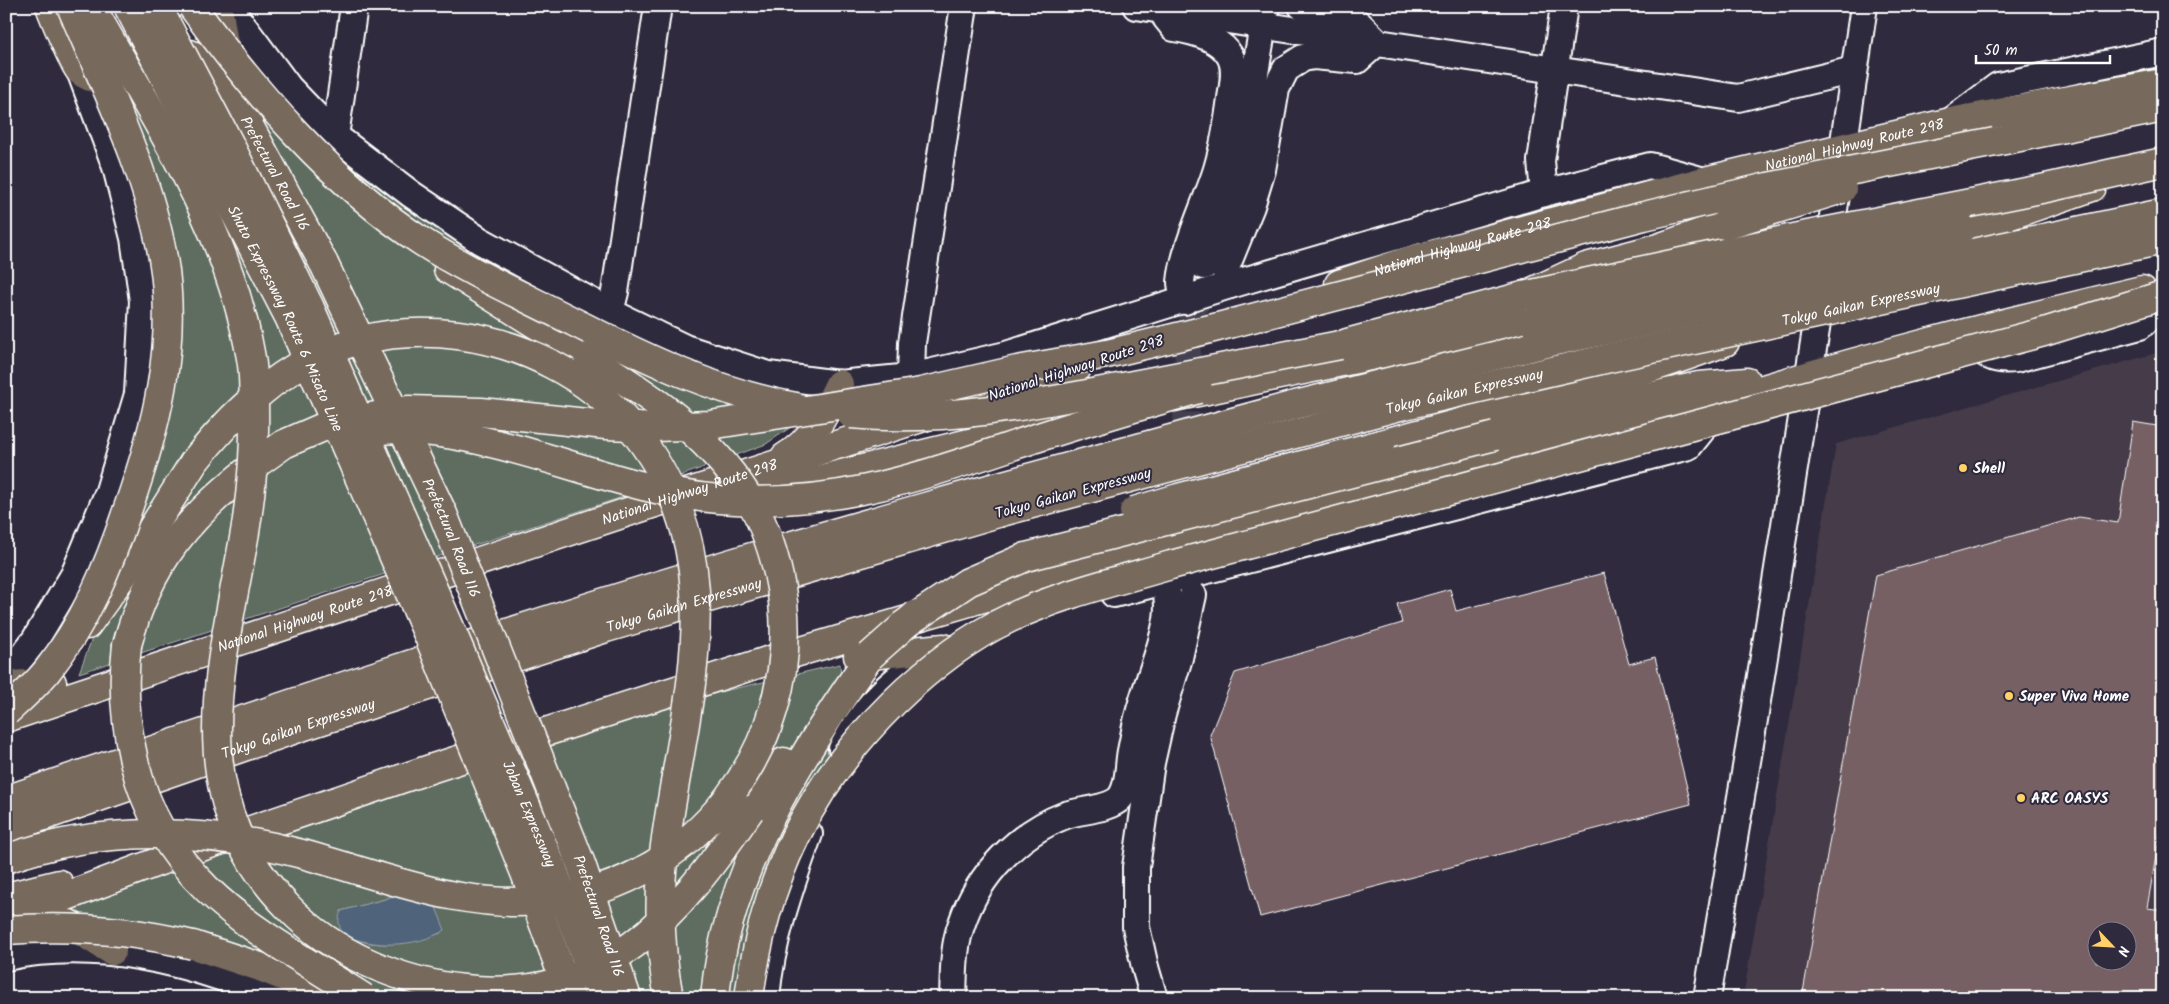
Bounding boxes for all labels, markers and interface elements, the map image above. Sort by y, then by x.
scale bar [1976,32,2110,64]
text: 50 m [1984,39,2018,63]
street label: Prefectural Road 116 [233,112,315,236]
street label: National Highway Route 298 [1763,113,1948,179]
street label: Shuto Expressway Route 6 Misato Line [220,201,349,436]
street label: National Highway Route 298 [1371,211,1555,285]
street label: Tokyo Gaikan Expressway [1780,277,1943,334]
street label: National Highway Route 298 [985,329,1168,409]
street label: Tokyo Gaikan Expressway [1383,362,1547,422]
street label: National Highway Route 298 [599,453,782,533]
place label: Shell [1973,457,2005,481]
street label: Tokyo Gaikan Expressway [993,461,1155,526]
marker: Shell [1957,462,1969,474]
street label: Prefectural Road 116 [415,474,486,602]
street label: Tokyo Gaikan Expressway [604,572,766,640]
street label: National Highway Route 298 [214,579,397,660]
place label: Super Viva Home [2019,685,2130,709]
marker: Super Viva Home [2003,690,2015,702]
street label: Tokyo Gaikan Expressway [219,692,379,767]
street label: Joban Expressway [495,757,562,872]
place label: ARC OASYS [2031,787,2109,811]
marker: ARC OASYS [2015,792,2027,804]
street label: Prefectural Road 116 [566,852,630,981]
north arrow [2086,922,2136,972]
text: N [2111,942,2135,960]

